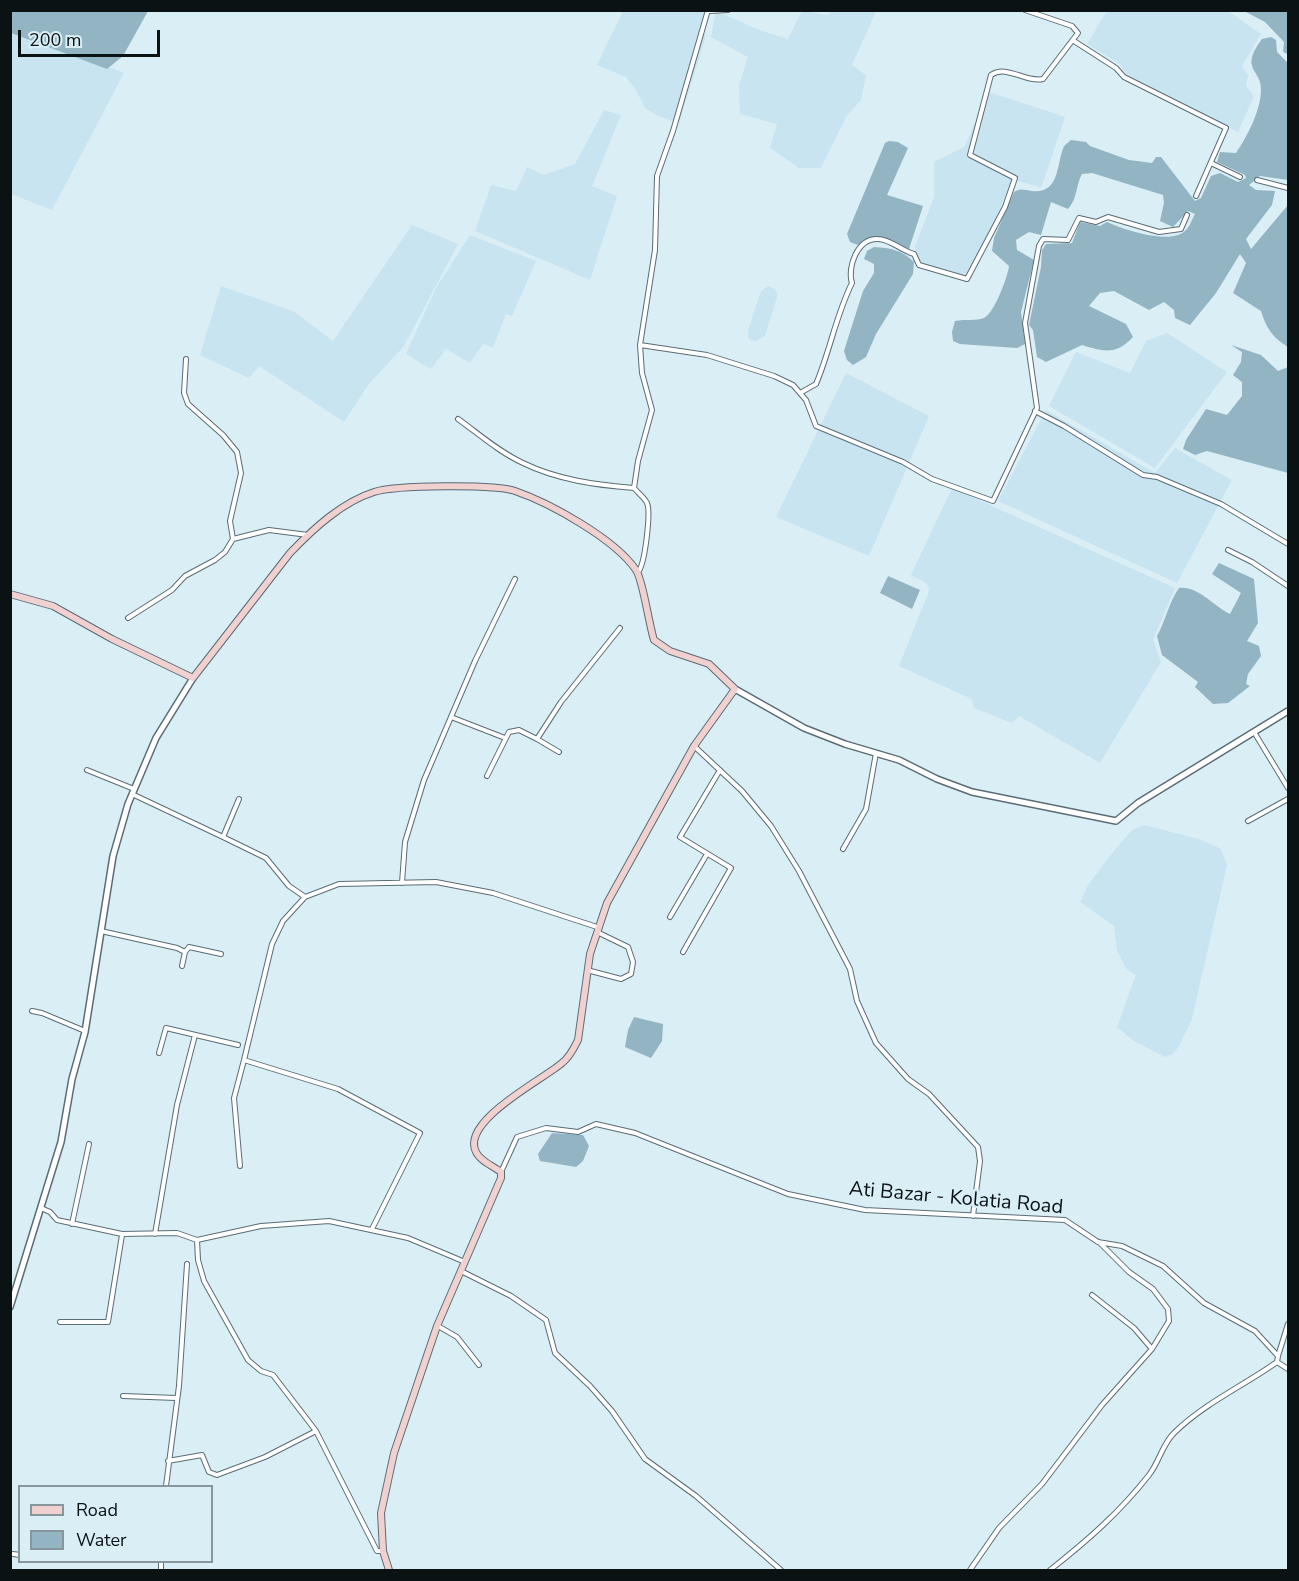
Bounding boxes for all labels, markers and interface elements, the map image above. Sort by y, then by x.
scale bar [21,18,164,56]
text: 200 m [29,28,81,52]
street label: Ati Bazar - Kolatia Road [848,1178,1064,1220]
legend [18,1485,213,1563]
text: Road [76,1498,118,1522]
text: Water [76,1528,127,1552]

